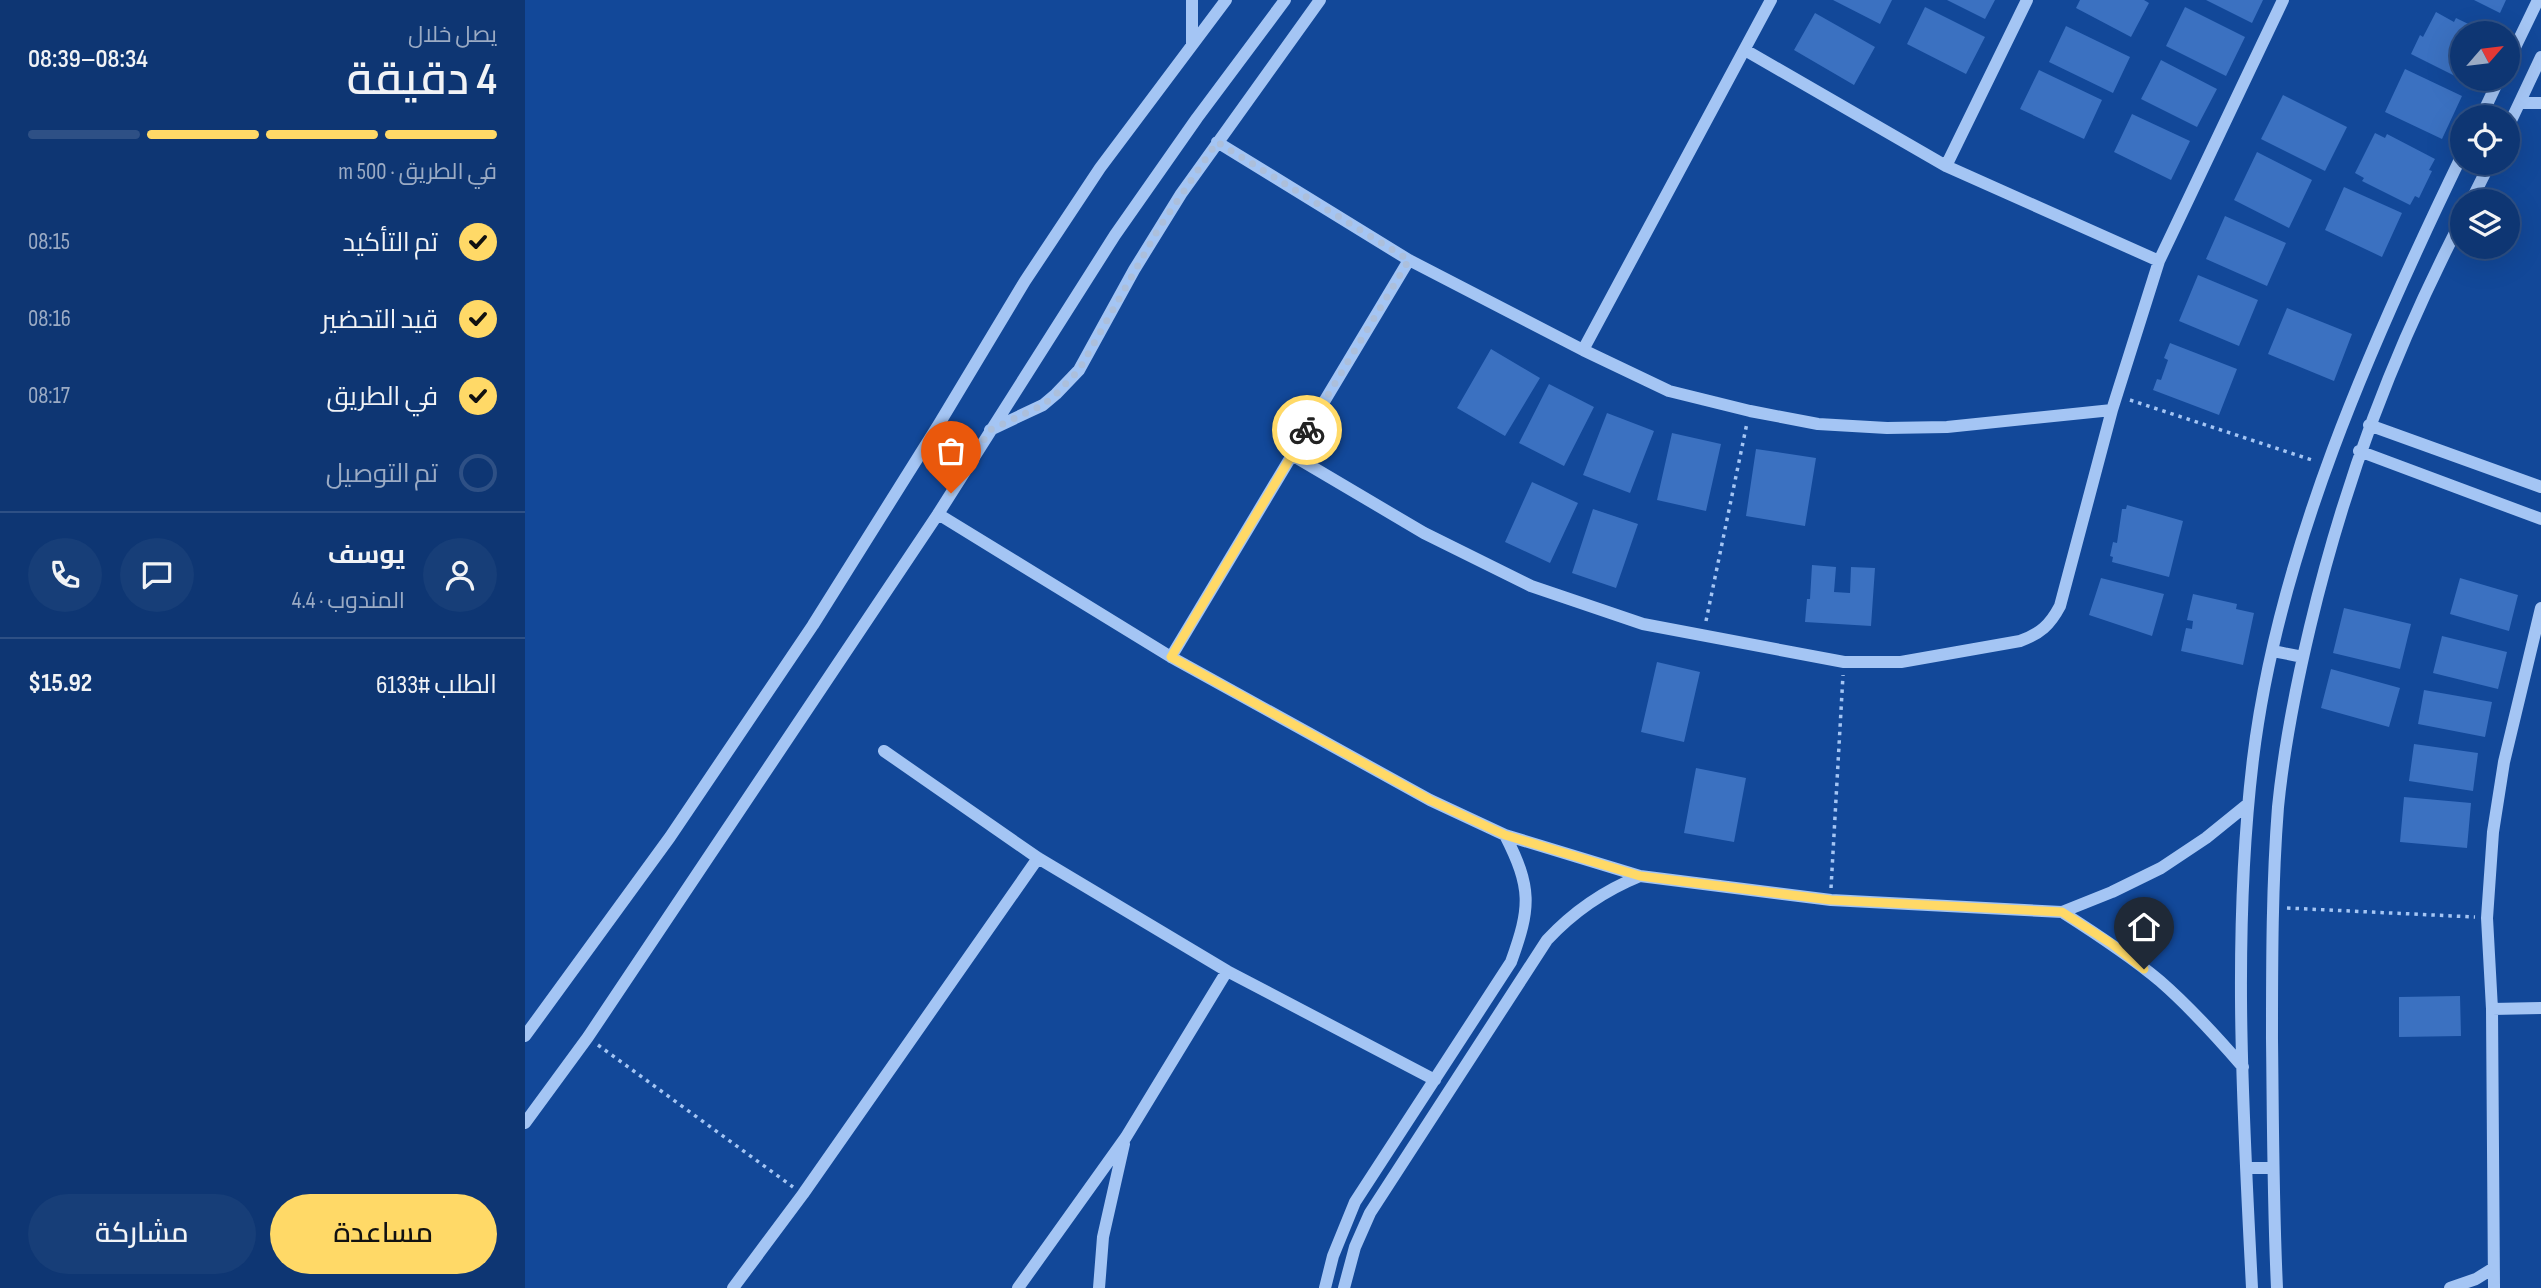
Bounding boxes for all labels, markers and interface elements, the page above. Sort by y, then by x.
text: يصل خلال [408,21,497,49]
north arrow [2450,21,2520,91]
map controls [2450,21,2520,259]
text: 08:34–08:39 [28,44,148,75]
text: 4 دقيقة [347,53,497,108]
button: locate [2450,105,2520,175]
text: في الطريق · 500 m [338,158,497,186]
button: layers [2450,189,2520,259]
icon: check [459,223,497,261]
text: 08:15 [28,228,70,256]
text: تم التأكيد [343,228,438,259]
icon: check [459,300,497,338]
text: 08:16 [28,305,71,333]
text: قيد التحضير [321,305,438,336]
icon: check [459,377,497,415]
text: 08:17 [28,382,70,410]
text: في الطريق [327,382,438,413]
courier [1272,395,1342,465]
icon: bike [1288,411,1326,449]
pin [921,421,981,493]
icon: bag [932,432,970,470]
text: تم التوصيل [326,459,438,490]
button: phone [28,538,102,612]
button: chat [120,538,194,612]
button: person [423,538,497,612]
text: يوسف [328,540,405,571]
text: المندوب · 4.4 [292,587,405,615]
text: $15.92 [28,668,92,699]
text: الطلب #6133 [376,670,497,701]
pin [2114,897,2174,969]
icon: home [2125,908,2163,946]
button: مشاركة [28,1194,256,1274]
button: مساعدة [270,1194,497,1274]

